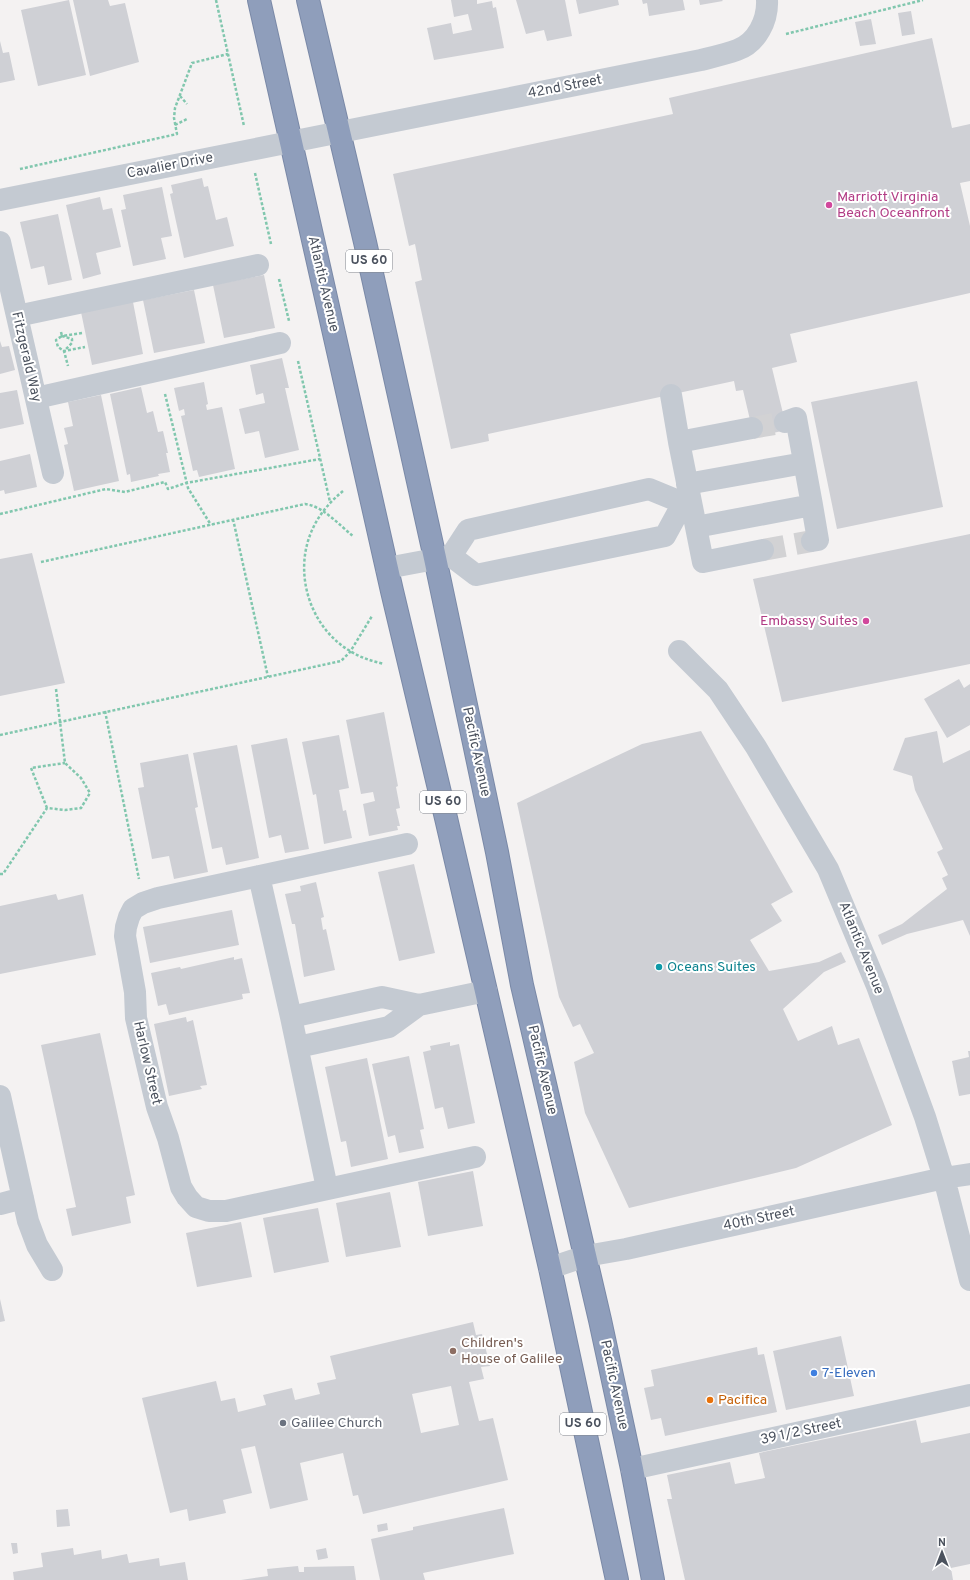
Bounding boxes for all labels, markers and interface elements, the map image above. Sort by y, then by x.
street label: 42nd Street [527,71,603,103]
street label: Cavalier Drive [125,149,215,183]
place label: Marriott Virginia Beach Oceanfront [837,189,950,222]
marker: Marriott Virginia Beach Oceanfront [824,200,834,210]
street label: Atlantic Avenue [304,234,342,334]
road number: US 60 [346,250,392,272]
street label: Fitzgerald Way [7,310,45,404]
place label: Embassy Suites [760,613,858,630]
marker: Embassy Suites [861,616,871,626]
street label: Pacific Avenue [458,706,494,798]
road number: US 60 [420,791,466,813]
street label: Atlantic Avenue [835,899,887,997]
place label: Oceans Suites [667,959,756,976]
marker: Oceans Suites [654,962,664,972]
street label: Harlow Street [129,1019,165,1107]
street label: Pacific Avenue [523,1024,561,1116]
street label: 40th Street [722,1203,796,1235]
place label: Children's House of Galilee [461,1335,563,1368]
street label: Pacific Avenue [596,1339,632,1431]
marker: Children's House of Galilee [448,1346,458,1356]
place label: 7-Eleven [822,1365,876,1382]
marker: 7-Eleven [809,1368,819,1378]
place label: Pacifica [718,1392,767,1409]
marker: Pacifica [705,1395,715,1405]
road number: US 60 [560,1413,606,1435]
place label: Galilee Church [291,1415,382,1432]
street label: 39 1/2 Street [759,1415,843,1449]
marker: Galilee Church [278,1418,288,1428]
north arrow [922,1532,962,1572]
text: N [938,1536,946,1550]

